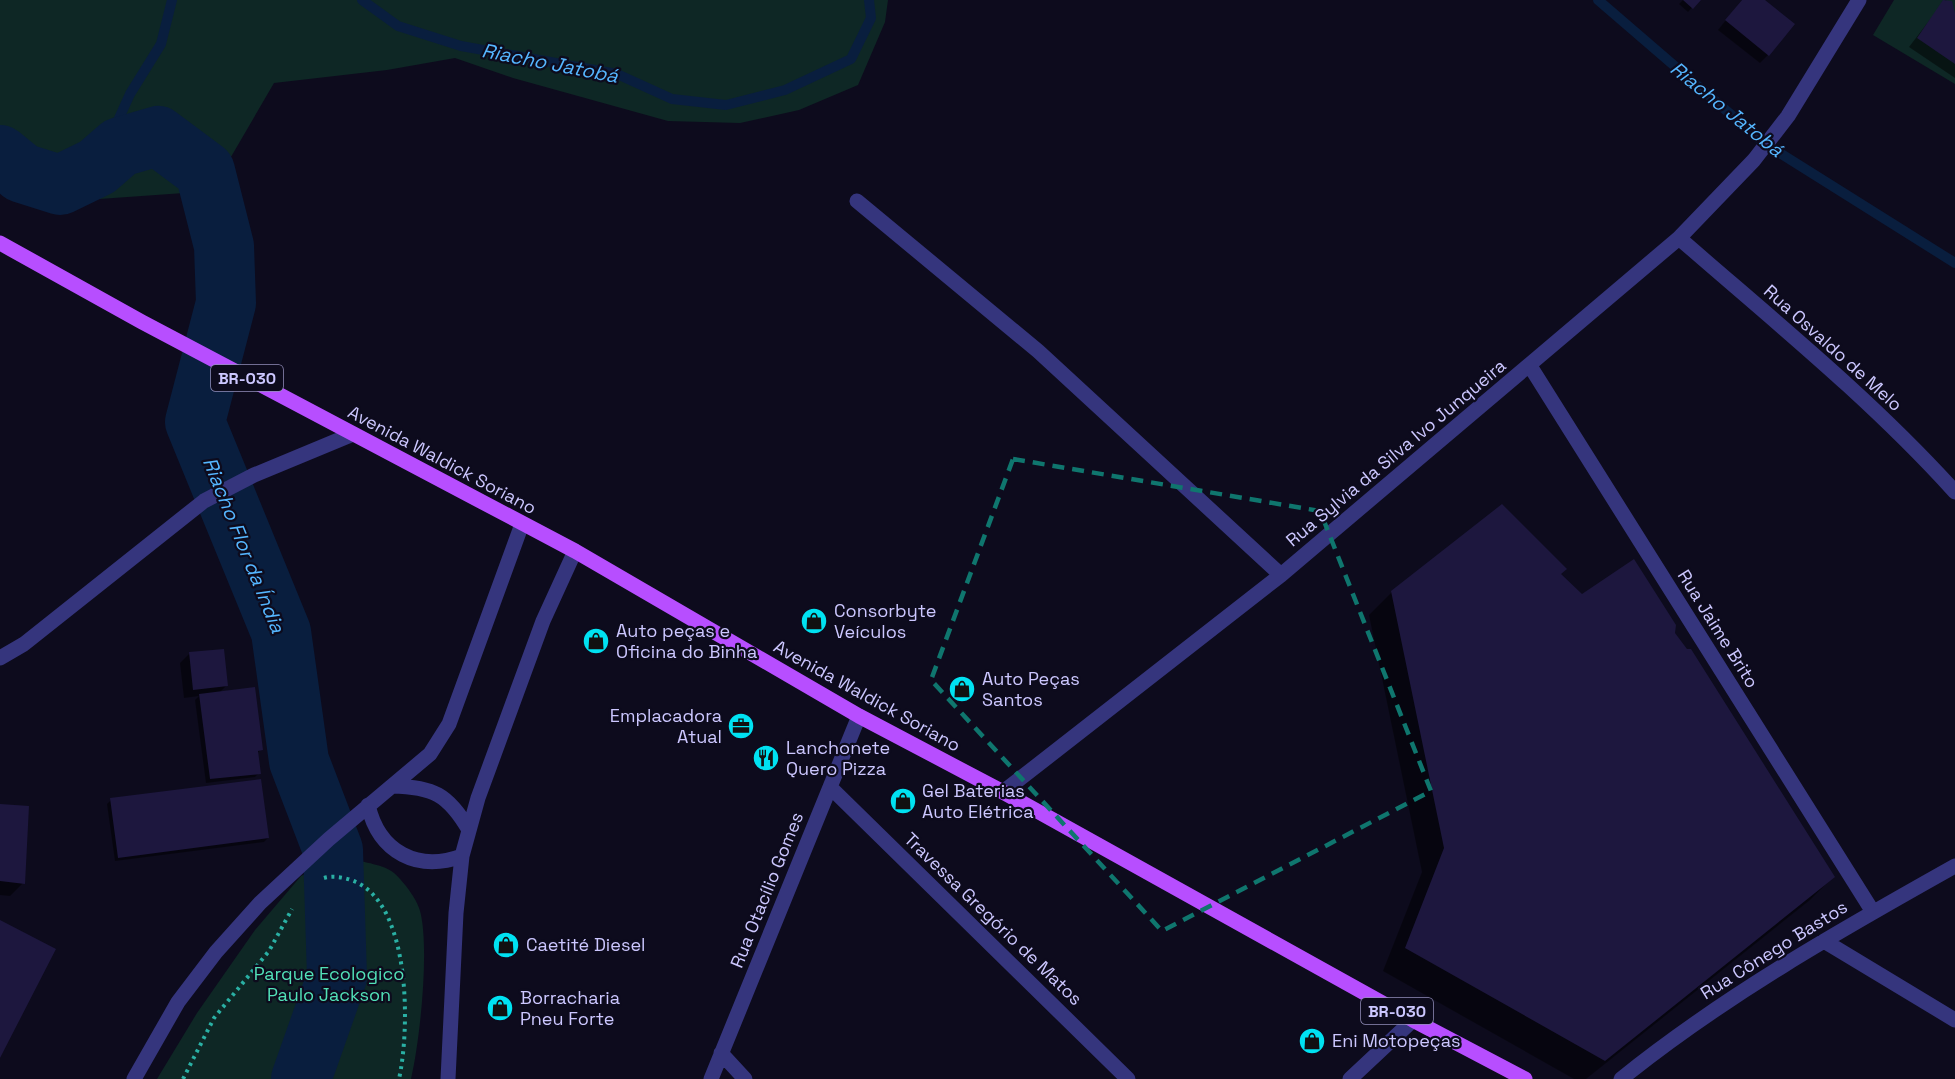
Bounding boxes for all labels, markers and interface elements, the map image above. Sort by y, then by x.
water label: Riacho Jatobá [480,37,621,89]
water label: Riacho Jatobá [1665,55,1789,163]
street label: Rua Osvaldo de Melo [1759,279,1907,416]
street label: Rua Sylvia da Silva Ivo Junqueira [1281,354,1510,551]
road number: BR-030 [211,365,283,391]
street label: Avenida Waldick Soriano [344,400,540,519]
water label: Riacho Flor da Índia [197,453,291,637]
street label: Rua Jaime Brito [1673,565,1764,692]
place label: Consorbyte Veículos [834,599,936,643]
shop icon: Consorbyte Veículos [799,606,829,636]
place label: Auto peças e Oficina do Binha [616,619,757,663]
shop icon: Auto peças e Oficina do Binha [581,626,611,656]
street label: Avenida Waldick Soriano [770,635,965,757]
place label: Auto Peças Santos [982,667,1080,711]
shop icon: Auto Peças Santos [947,674,977,704]
place label: Emplacadora Atual [610,704,722,748]
office icon: Emplacadora Atual [726,711,756,741]
place label: Lanchonete Quero Pizza [786,736,890,780]
restaurant icon: Lanchonete Quero Pizza [751,743,781,773]
place label: Gel Baterias Auto Elétrica [922,779,1034,823]
shop icon: Gel Baterias Auto Elétrica [888,786,918,816]
street label: Rua Otacílio Gomes [725,808,808,971]
street label: Travessa Gregório de Matos [899,827,1087,1010]
street label: Rua Cônego Bastos [1696,895,1852,1004]
shop icon: Caetité Diesel [491,930,521,960]
place label: Caetité Diesel [526,933,645,956]
park label: Parque Ecologico Paulo Jackson [254,962,404,1006]
place label: Borracharia Pneu Forte [520,986,620,1030]
shop icon: Borracharia Pneu Forte [485,993,515,1023]
road number: BR-030 [1361,998,1433,1024]
shop icon: Eni Motopeças [1297,1026,1327,1056]
place label: Eni Motopeças [1332,1029,1460,1052]

